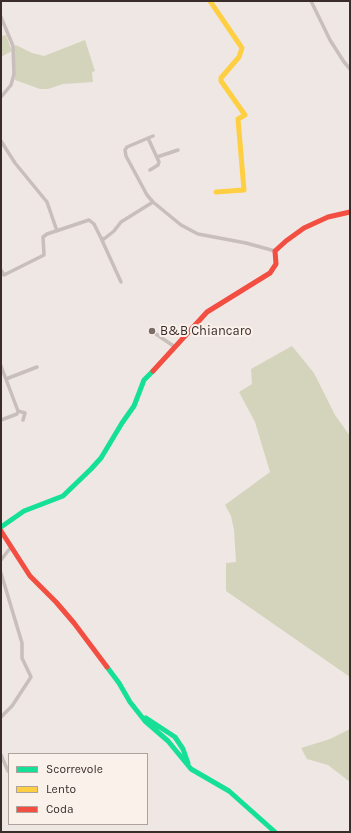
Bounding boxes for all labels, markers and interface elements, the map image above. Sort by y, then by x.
place label: B&B Chiancaro [160,323,251,339]
marker: B&B Chiancaro [147,326,157,336]
legend [8,753,148,825]
text: Scorrevole [46,762,103,776]
text: Lento [46,782,76,796]
text: Coda [46,802,74,816]

